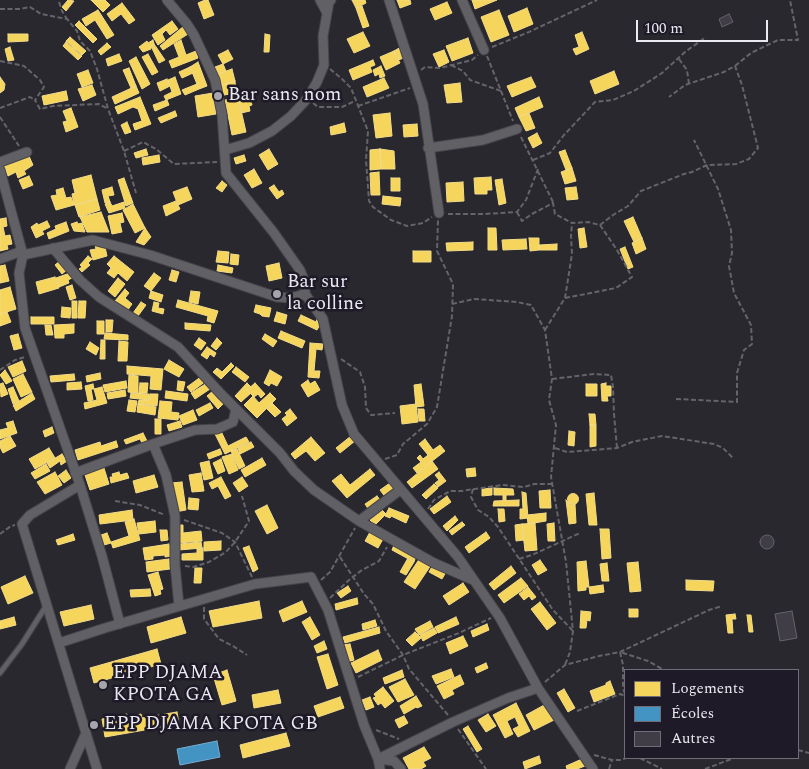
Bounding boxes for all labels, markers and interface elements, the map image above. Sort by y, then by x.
scale bar [639,10,772,42]
text: 100 m [644,17,683,40]
place label: Bar sans nom [228,85,341,107]
marker: Bar sans nom [212,90,224,102]
place label: Bar sur la colline [287,272,363,316]
marker: Bar sur la colline [271,288,283,300]
place label: EPP DJAMA KPOTA GA [113,663,222,707]
legend [624,669,799,759]
text: Logements [671,677,745,700]
marker: EPP DJAMA KPOTA GA [97,679,109,691]
text: Écoles [671,702,714,725]
place label: EPP DJAMA KPOTA GB [104,714,318,736]
marker: EPP DJAMA KPOTA GB [88,719,100,731]
text: Autres [671,727,716,750]

